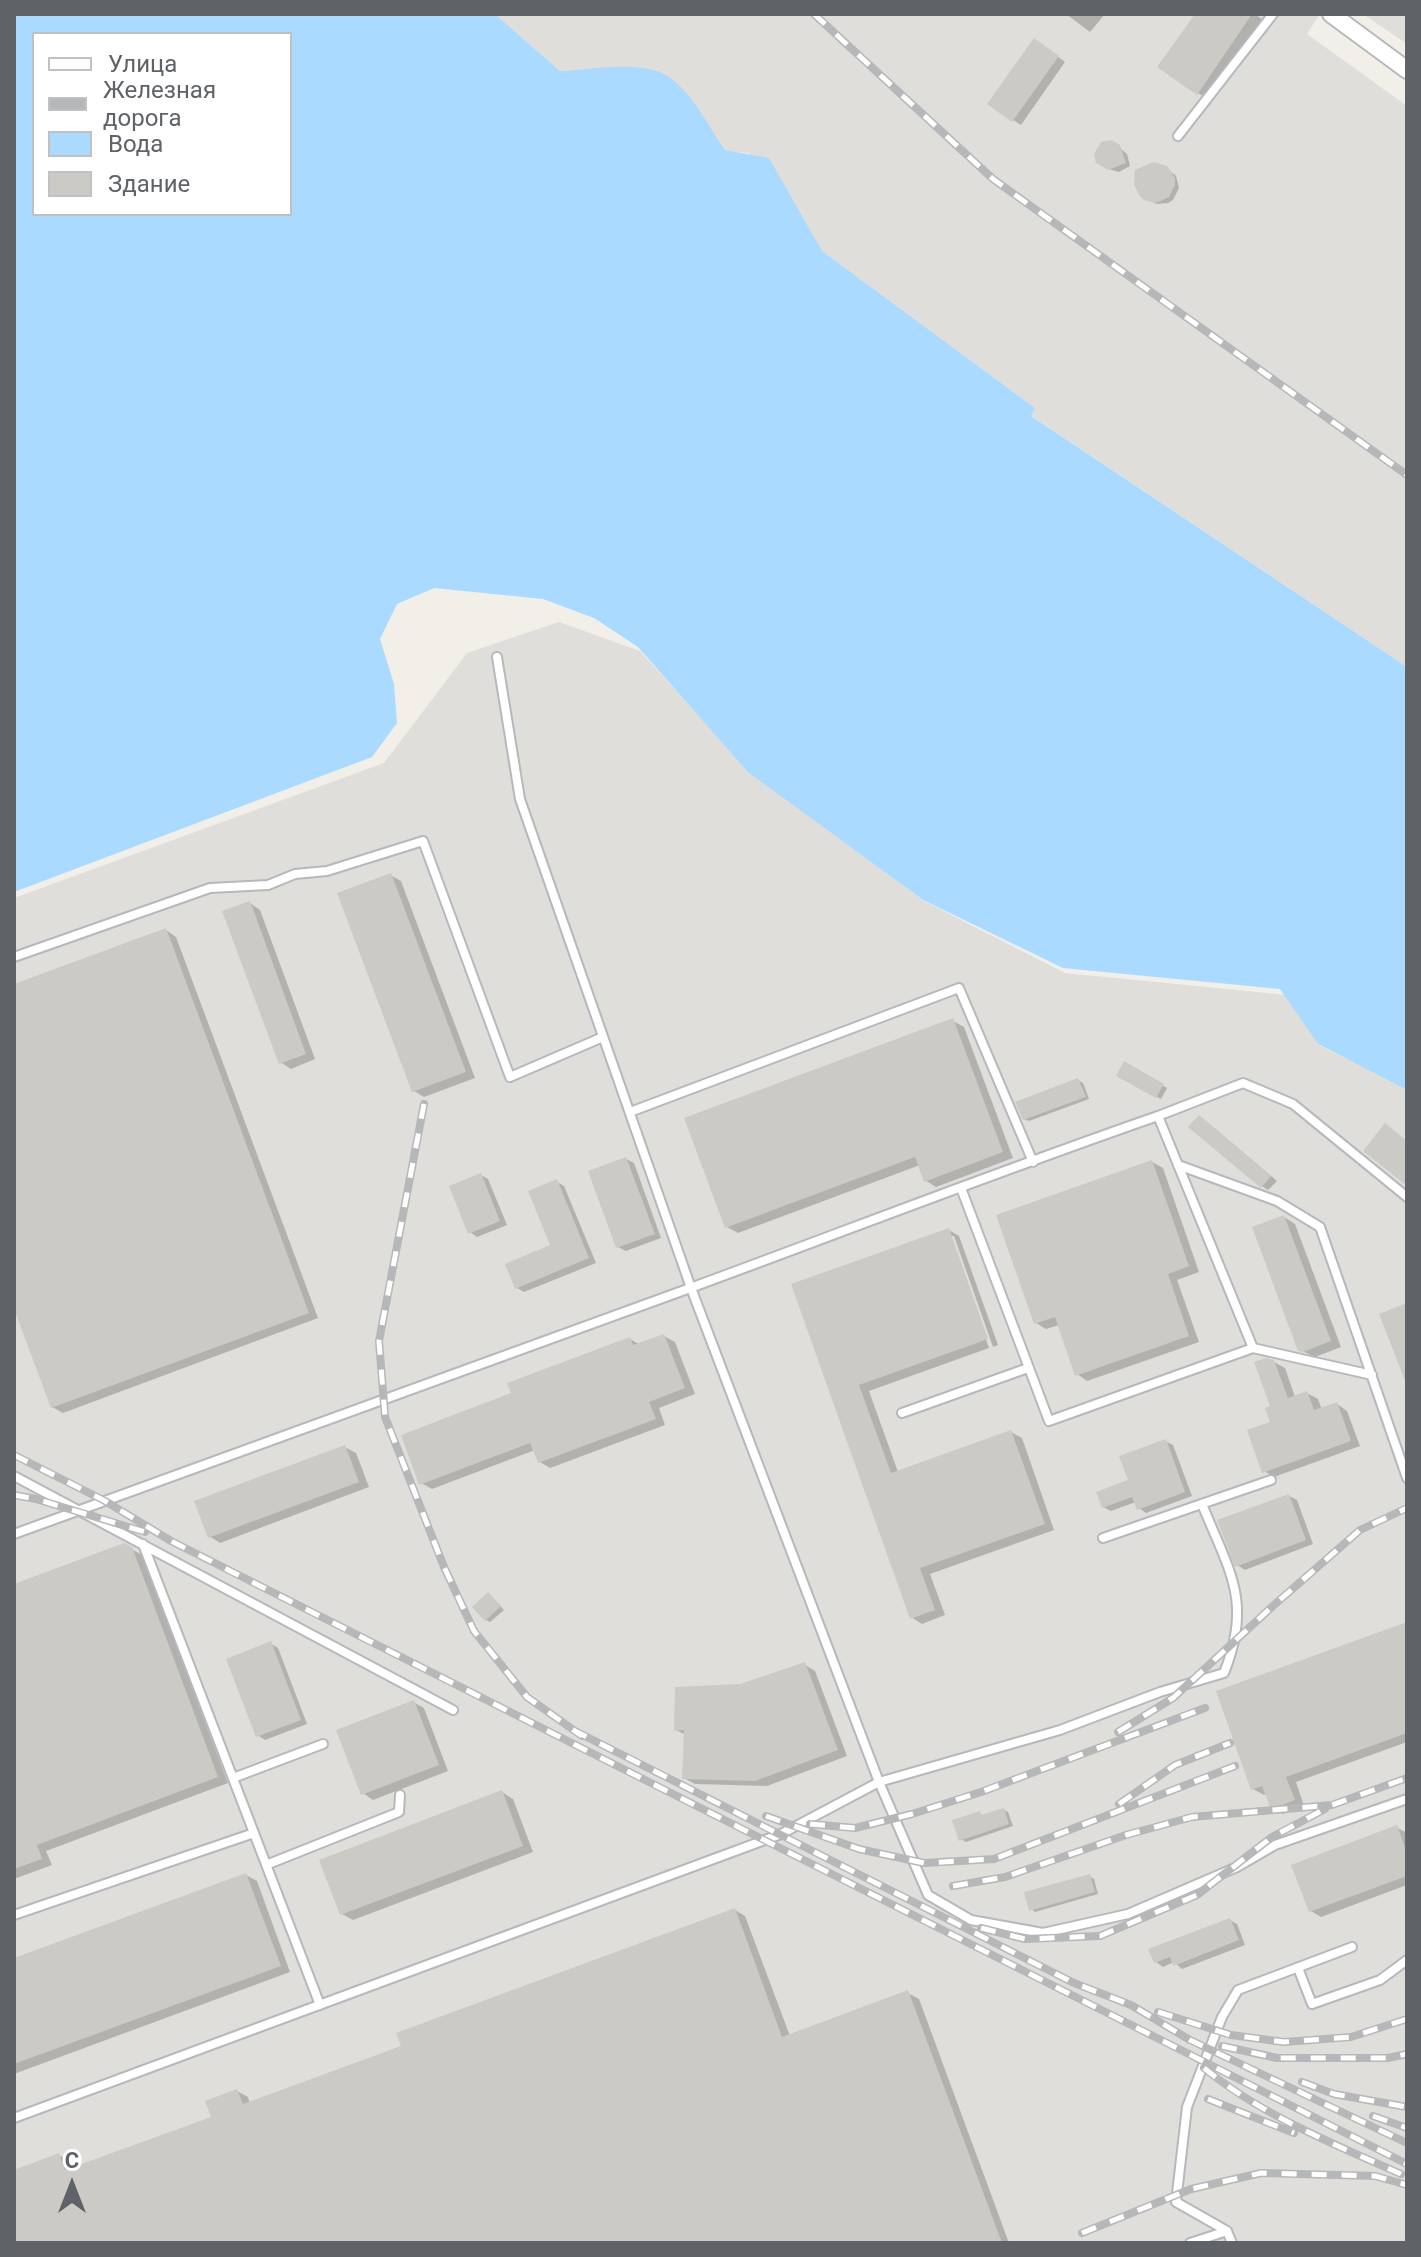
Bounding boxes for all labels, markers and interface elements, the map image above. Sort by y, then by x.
legend [32,32,292,216]
text: Улица [108,50,177,78]
text: Железная дорога [103,76,216,132]
text: Вода [108,130,163,158]
text: Здание [108,170,190,198]
north arrow [32,2145,112,2225]
text: С [65,2148,79,2173]

